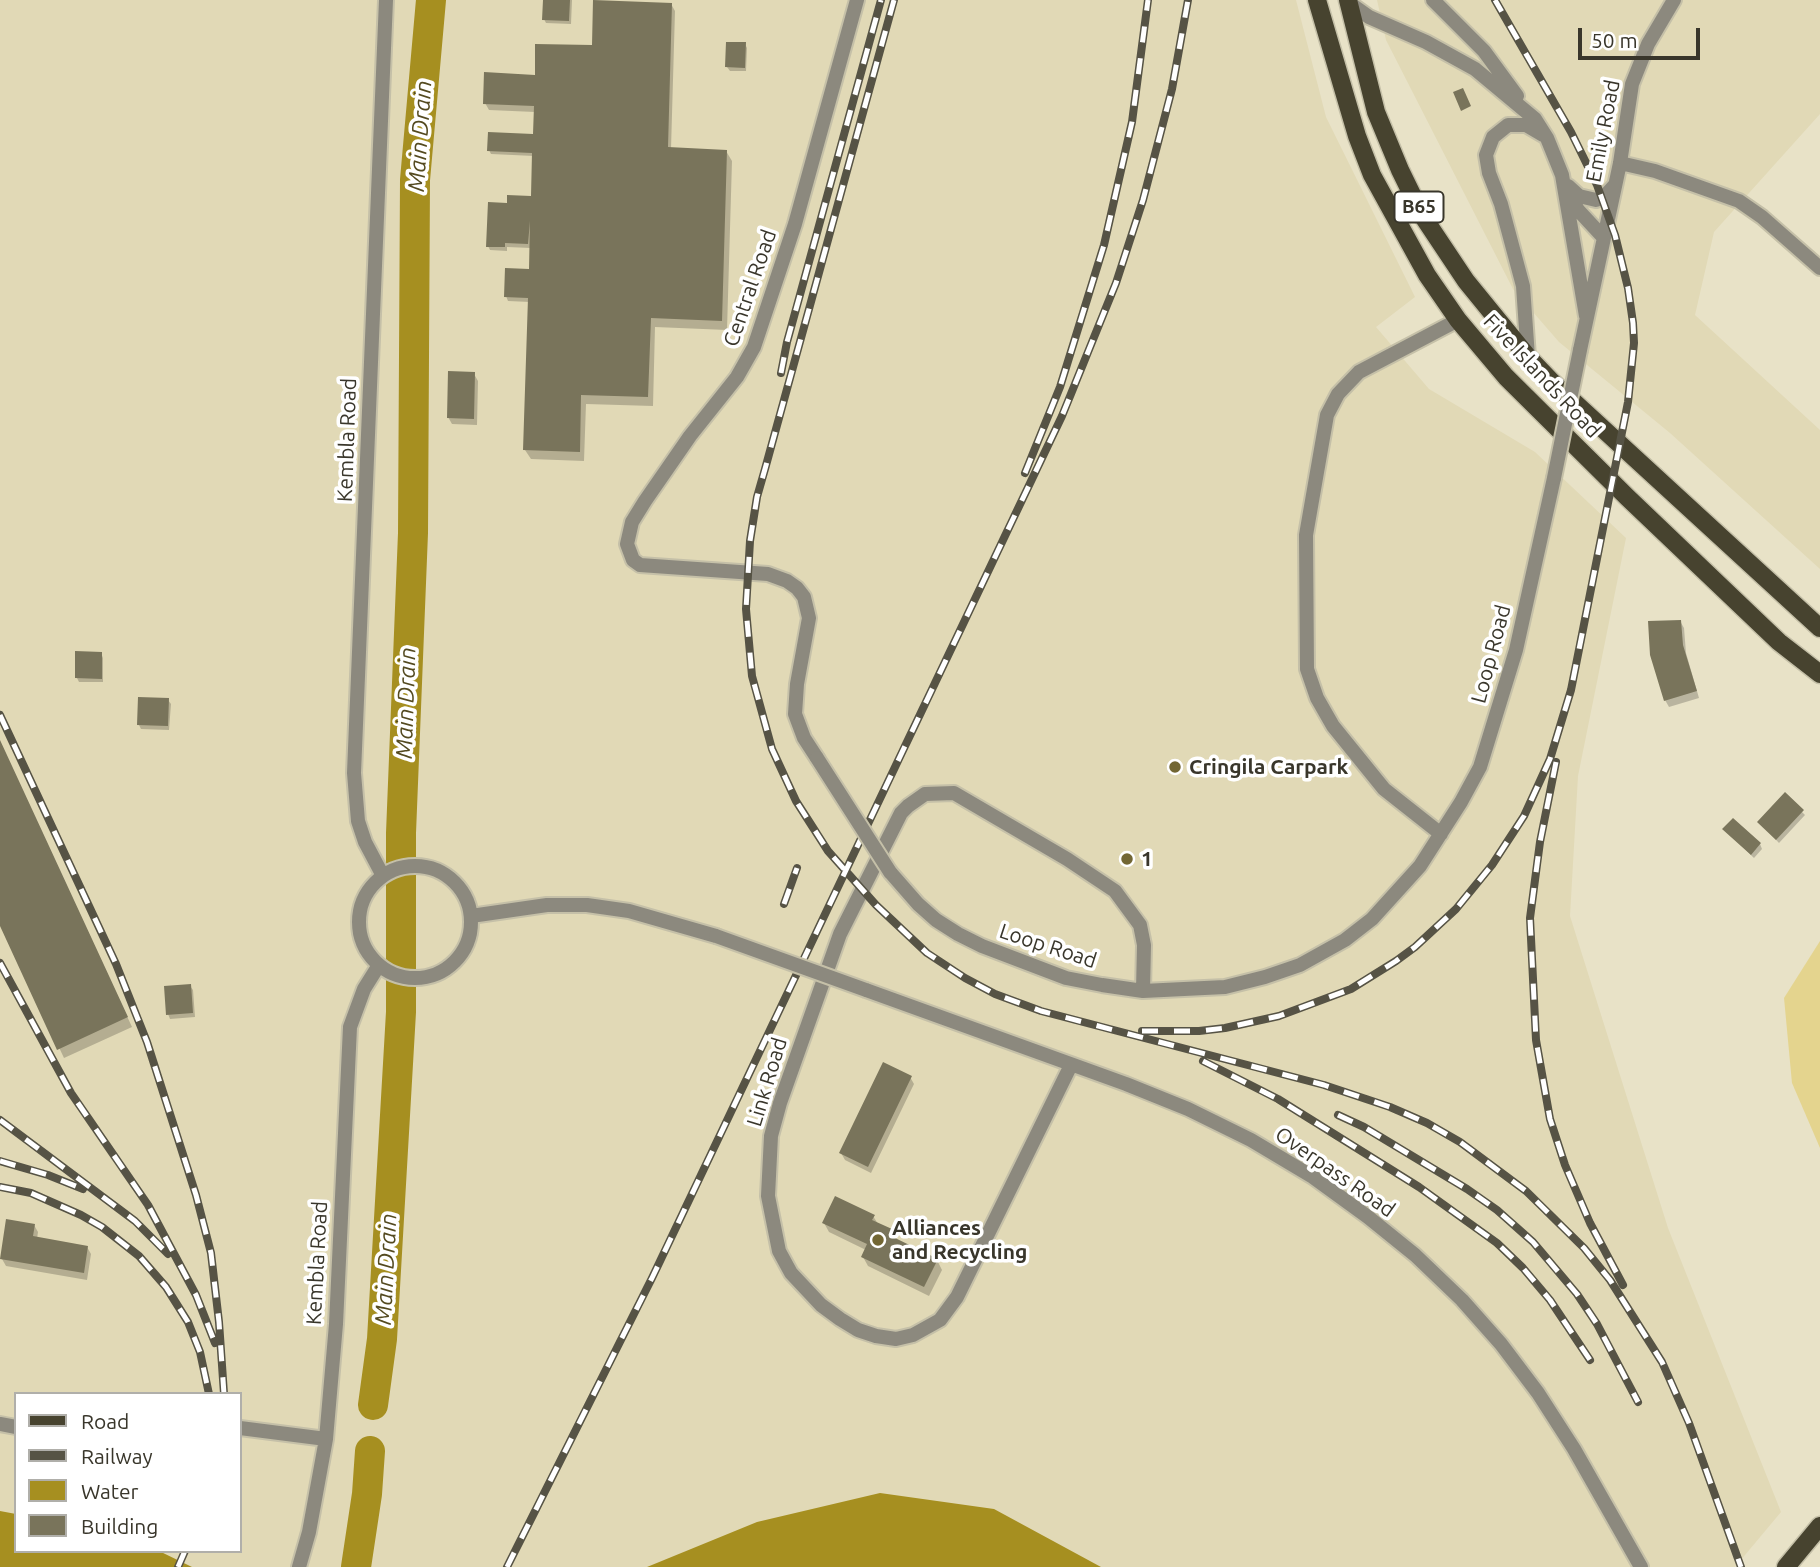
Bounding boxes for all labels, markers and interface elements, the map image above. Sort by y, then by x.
scale bar [1582,14,1704,58]
text: 50 m [1591,28,1638,52]
street label: Emily Road [1581,78,1625,184]
water label: Main Drain [402,79,438,193]
road number: B65 [1394,192,1444,223]
street label: Central Road [718,226,782,350]
street label: Five Islands Road [1478,309,1606,443]
street label: Kembla Road [332,378,362,502]
street label: Loop Road [1466,602,1516,706]
water label: Main Drain [390,647,422,759]
place label: Cringila Carpark [1189,754,1348,780]
marker: Cringila Carpark [1167,759,1183,775]
place label: 1 [1141,846,1153,872]
marker: 1 [1119,851,1135,867]
street label: Loop Road [996,918,1100,974]
street label: Link Road [742,1035,792,1129]
street label: Overpass Road [1270,1121,1400,1223]
street label: Kembla Road [301,1200,333,1326]
water label: Main Drain [369,1213,403,1325]
place label: Alliances and Recycling [892,1215,1027,1265]
marker: Alliances and Recycling [870,1232,886,1248]
legend [14,1392,242,1553]
text: Road [81,1409,129,1433]
text: Railway [81,1444,153,1468]
text: Water [81,1479,139,1503]
text: Building [81,1514,158,1538]

